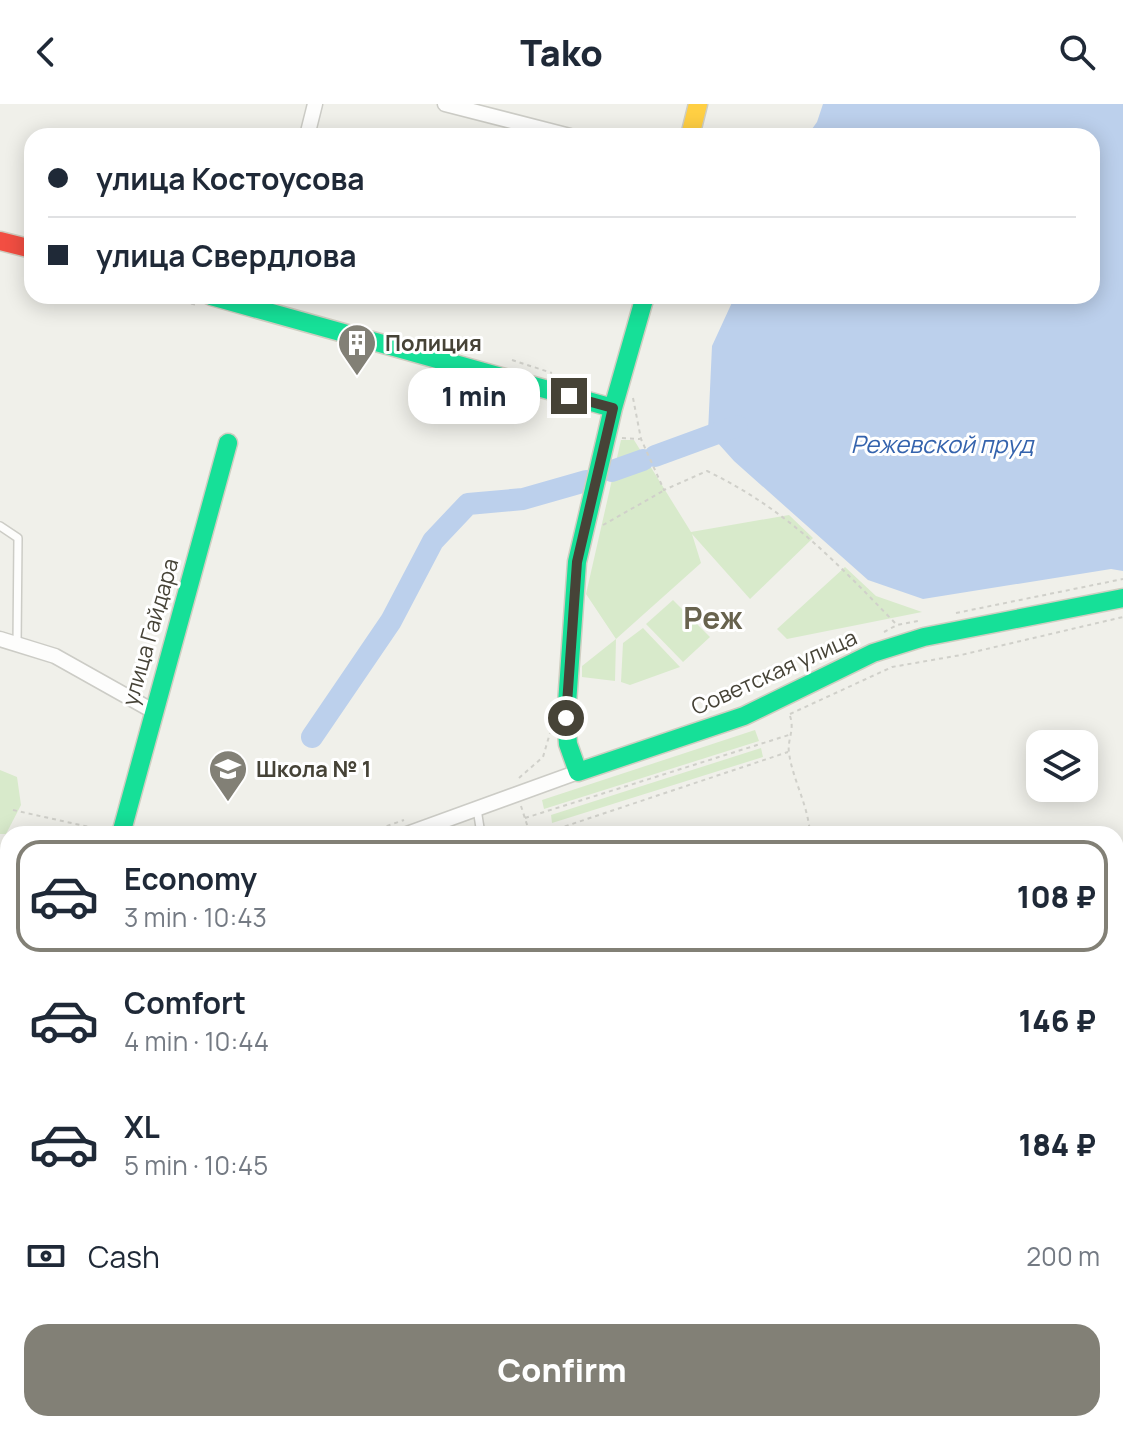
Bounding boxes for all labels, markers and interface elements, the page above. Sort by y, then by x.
text: Tako [520,28,603,77]
icon: back [24,30,68,74]
icon: search [1055,30,1099,74]
text: улица Костоусова [96,158,365,199]
text: улица Свердлова [96,235,357,276]
building icon: Полиция [336,322,378,377]
place label: Полиция [385,328,482,358]
callout: 1 min [409,368,541,424]
text: 1 min [441,378,507,414]
route end [551,378,587,414]
water label: Режевской пруд [851,427,1035,460]
street label: улица Гайдара [115,555,185,709]
district label: Реж [683,597,743,638]
street label: Советская улица [687,622,861,722]
route start [548,700,584,736]
map controls [1026,730,1098,802]
button: layers [1026,730,1098,802]
school or university icon: Школа № 1 [207,748,249,803]
place label: Школа № 1 [256,754,371,784]
text: Economy [124,858,257,899]
icon: car [28,860,100,932]
text: 108 ₽ [1017,876,1096,917]
text: 3 min · 10:43 [124,899,267,935]
text: Comfort [124,982,246,1023]
icon: car [28,984,100,1056]
text: 146 ₽ [1019,1000,1096,1041]
text: 4 min · 10:44 [124,1023,269,1059]
text: XL [124,1106,160,1147]
icon: car [28,1108,100,1180]
text: 184 ₽ [1019,1124,1096,1165]
text: 5 min · 10:45 [124,1147,268,1183]
icon: cash [24,1234,68,1278]
text: Cash [88,1236,160,1277]
text: 200 m [1026,1238,1100,1274]
button: Confirm [24,1324,1100,1416]

